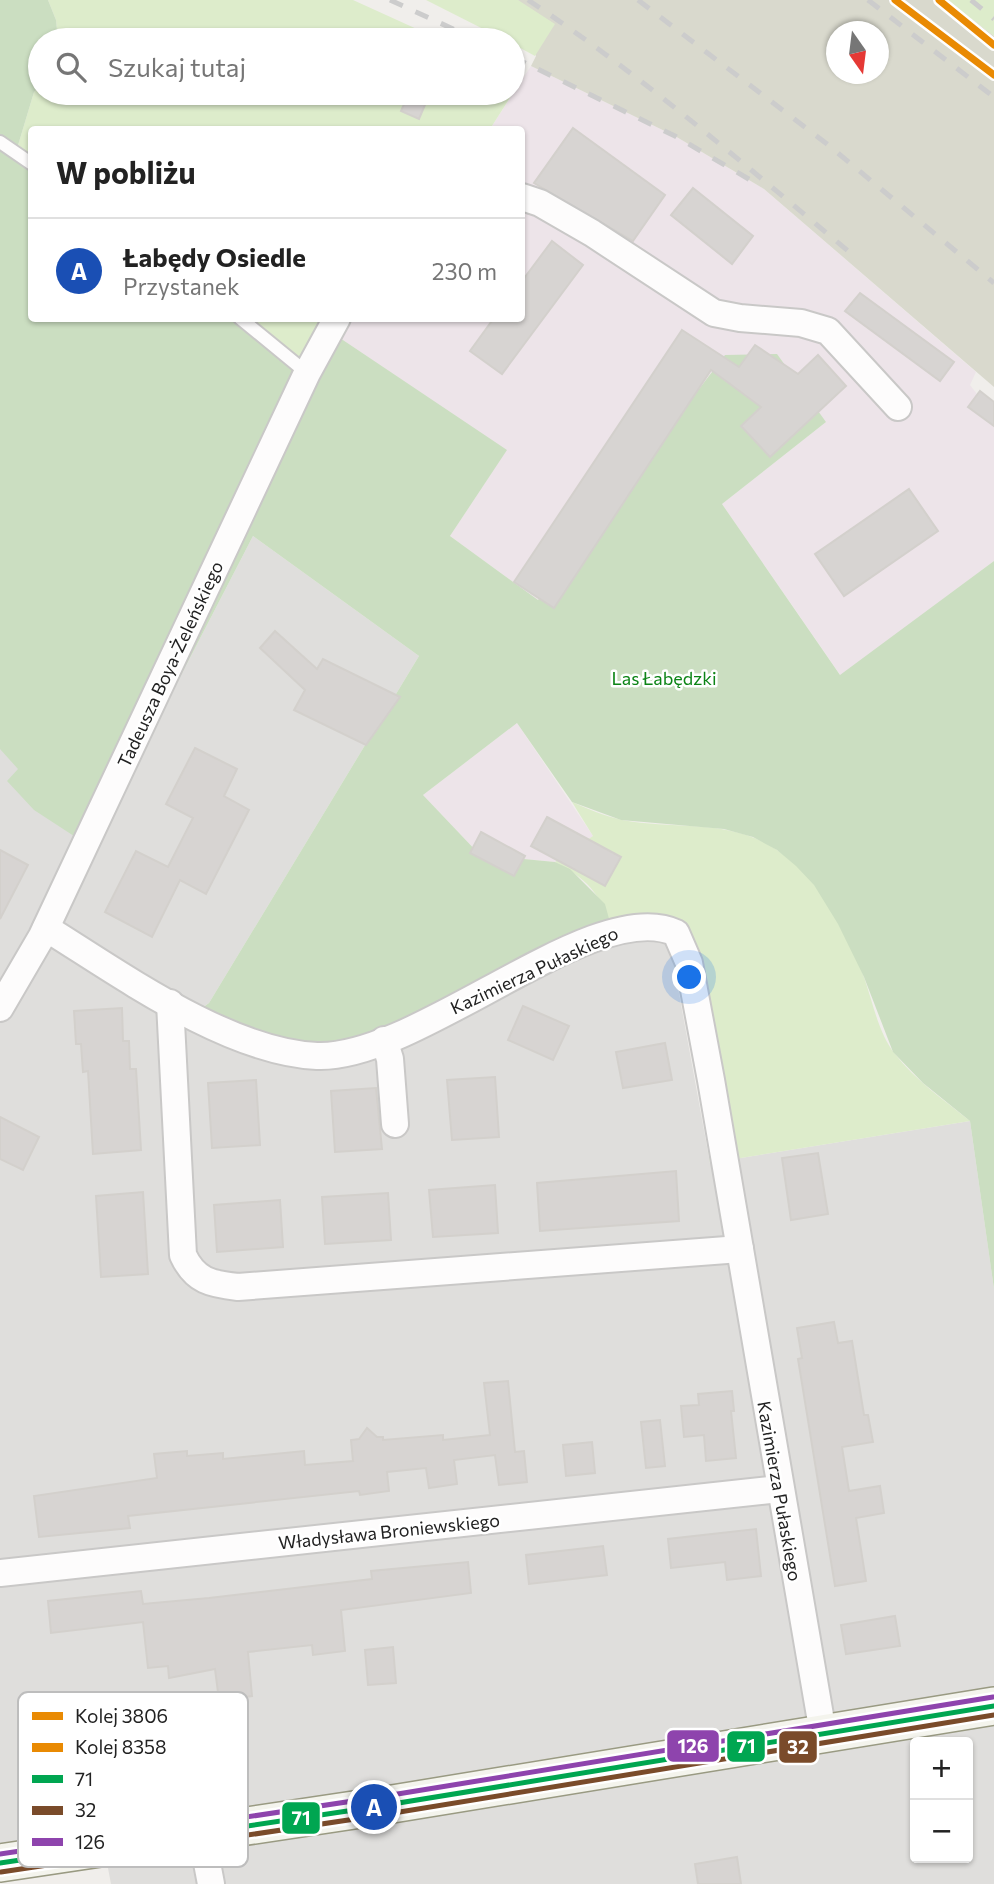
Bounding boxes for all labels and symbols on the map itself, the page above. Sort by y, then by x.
north arrow [826,21,889,84]
street label: Tadeusza Boya-Żeleńskiego [112,557,228,771]
park label: Las Łabędzki [611,667,717,689]
street label: Kazimierza Pułaskiego [447,921,621,1019]
your location [672,960,706,994]
street label: Kazimierza Pułaskiego [753,1399,807,1583]
street label: Władysława Broniewskiego [277,1508,501,1554]
legend [18,1692,248,1867]
text: Kolej 3806 [75,1704,168,1727]
line badge: 126 [666,1729,720,1763]
line badge: 71 [726,1730,766,1763]
line badge: 32 [778,1730,818,1764]
text: 126 [677,1734,709,1757]
text: 71 [736,1734,756,1757]
text: Kolej 8358 [75,1735,167,1758]
text: 32 [787,1735,809,1758]
text: 71 [75,1767,93,1790]
pin: A [351,1781,397,1833]
text: 32 [75,1798,96,1821]
line badge: 71 [281,1801,321,1835]
text: 71 [291,1806,311,1829]
text: 126 [75,1830,105,1853]

